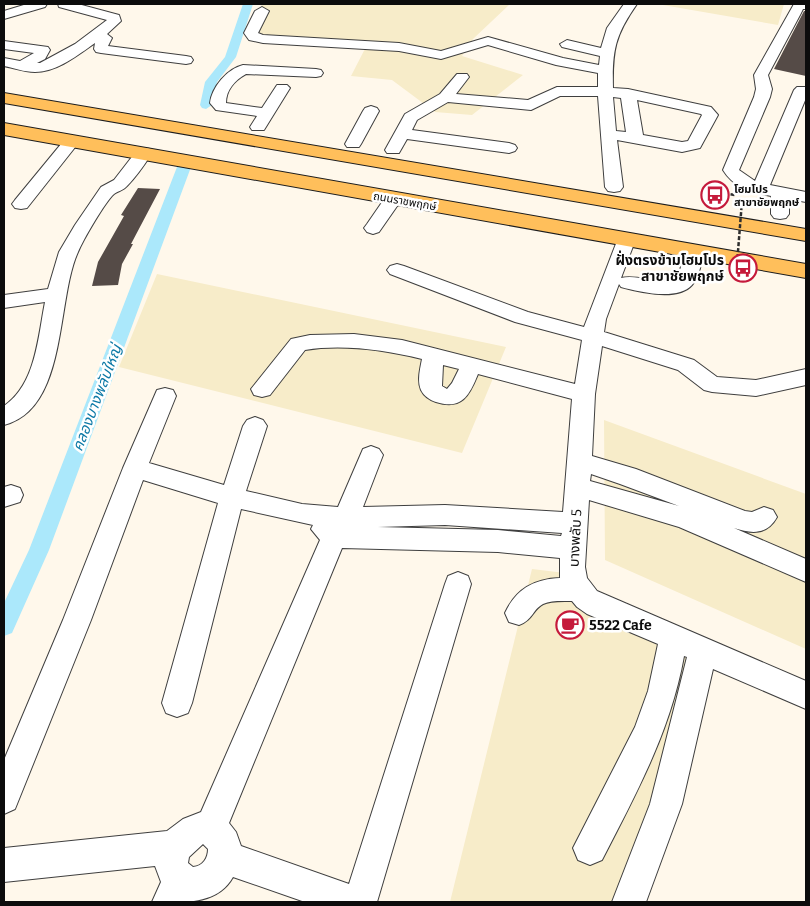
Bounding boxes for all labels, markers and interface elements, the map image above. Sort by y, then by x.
bus stop icon: โฮมโปร สาขาชัยพฤกษ์ [700,180,730,210]
place label: โฮมโปร สาขาชัยพฤกษ์ [734,183,800,209]
street label: ถนนราชพฤกษ์ [372,190,438,213]
place label: ฝั่งตรงข้ามโฮมโปร สาขาชัยพฤกษ์ [615,250,724,285]
bus stop icon: ฝั่งตรงข้ามโฮมโปร สาขาชัยพฤกษ์ [728,253,758,283]
water label: คลองบางพลับใหญ่ [68,340,126,454]
street label: บางพลับ 5 [565,509,586,567]
cafe icon: 5522 Cafe [555,610,585,640]
place label: 5522 Cafe [589,617,652,634]

